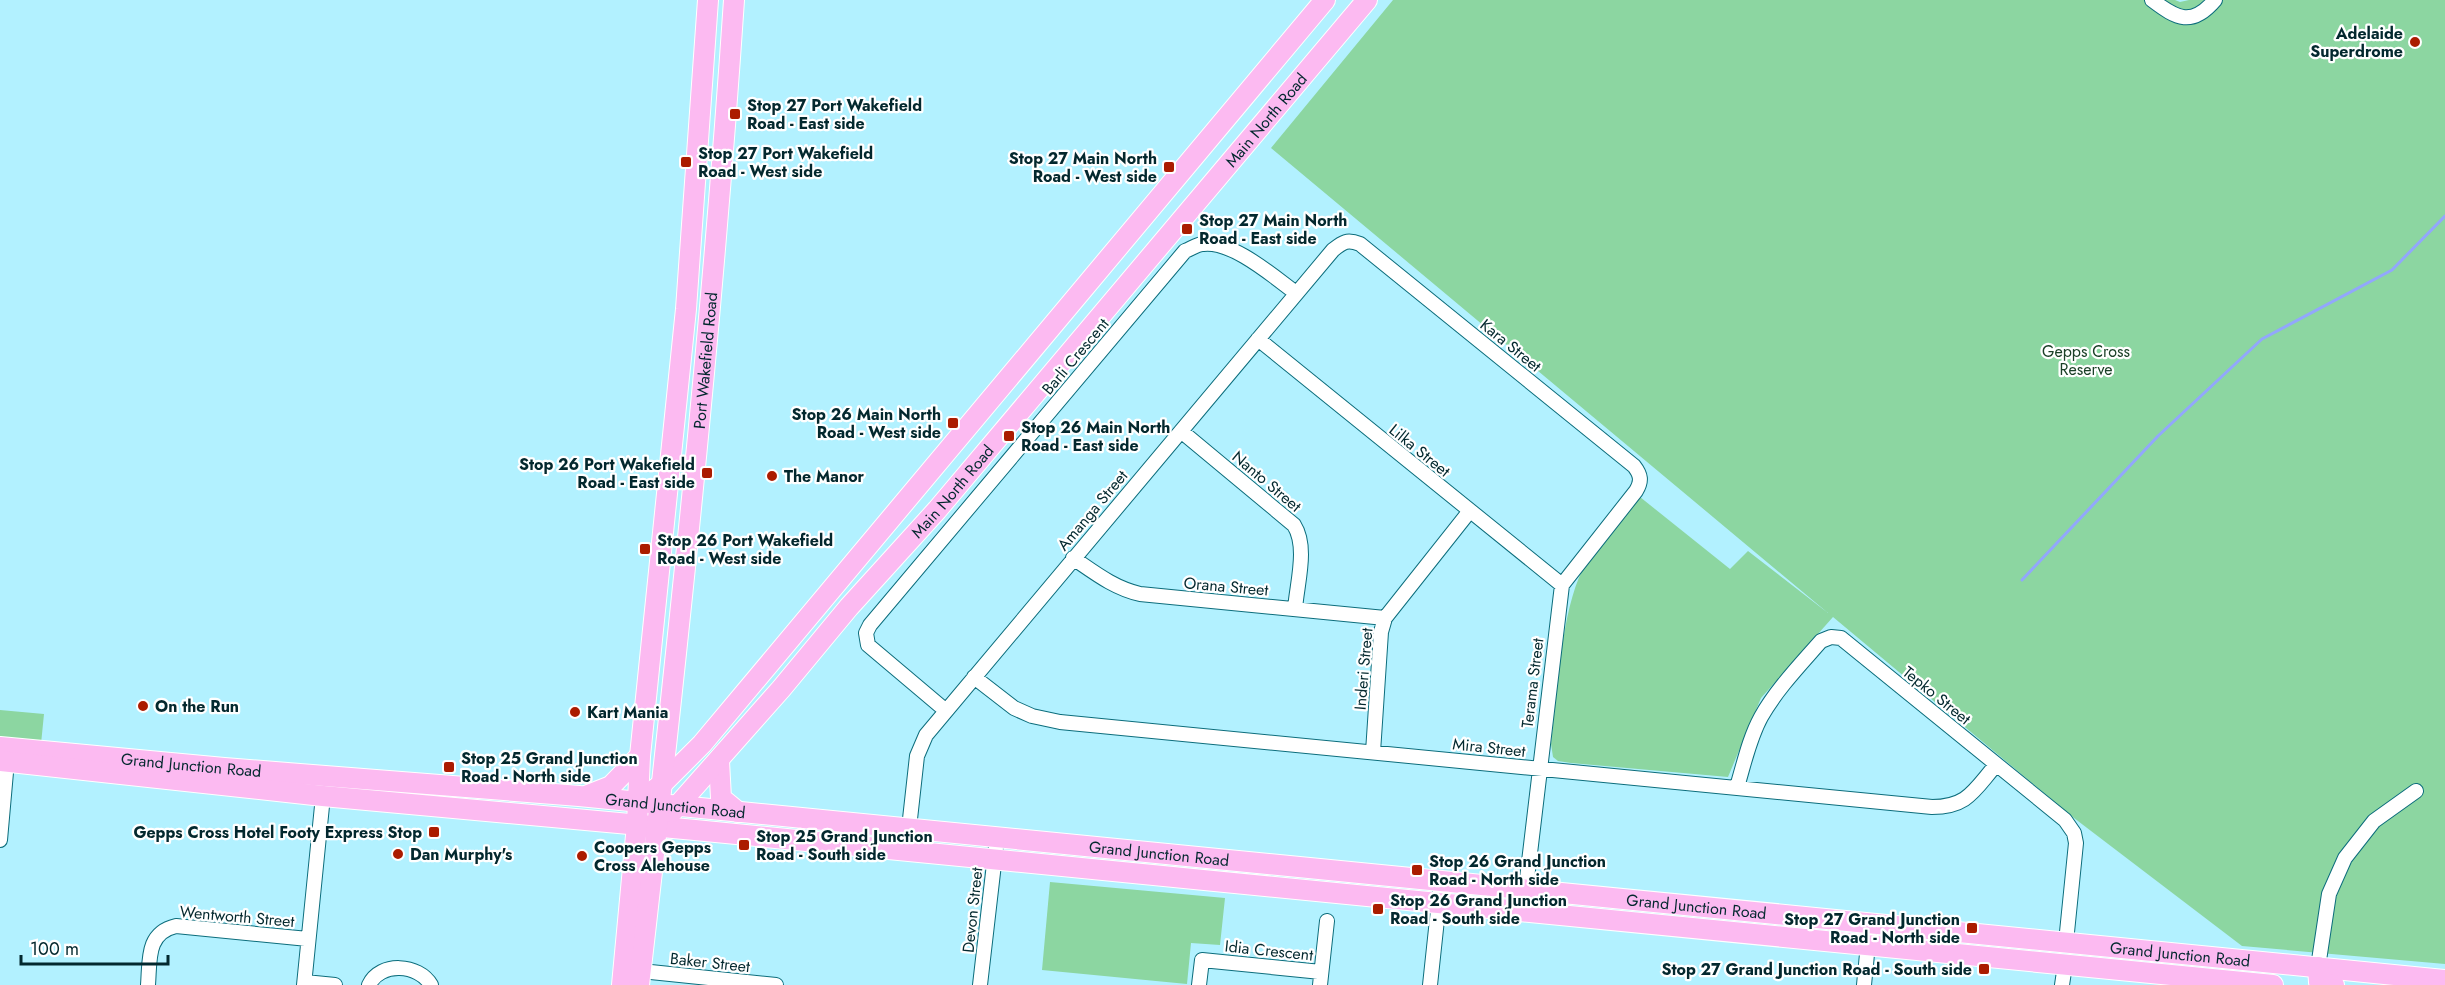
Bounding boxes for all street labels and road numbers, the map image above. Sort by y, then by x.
street label: Main North Road [1220,68,1313,172]
street label: Port Wakefield Road [688,291,723,430]
street label: Barli Crescent [1036,313,1114,400]
street label: Kara Street [1475,314,1546,377]
street label: Lilka Street [1384,419,1455,482]
street label: Main North Road [906,440,999,543]
street label: Nanto Street [1227,446,1306,517]
street label: Amanga Street [1052,465,1133,556]
street label: Orana Street [1183,571,1269,602]
street label: Inderi Street [1348,627,1379,711]
street label: Terama Street [1516,637,1549,729]
street label: Tepko Street [1898,661,1976,730]
street label: Mira Street [1451,732,1527,763]
street label: Grand Junction Road [120,747,262,783]
street label: Grand Junction Road [604,788,747,824]
street label: Grand Junction Road [1088,835,1230,872]
street label: Devon Street [957,866,988,954]
street label: Grand Junction Road [1625,888,1768,925]
street label: Wentworth Street [179,900,295,933]
street label: Idia Crescent [1224,934,1314,967]
street label: Grand Junction Road [2109,936,2251,973]
street label: Baker Street [669,947,751,978]

